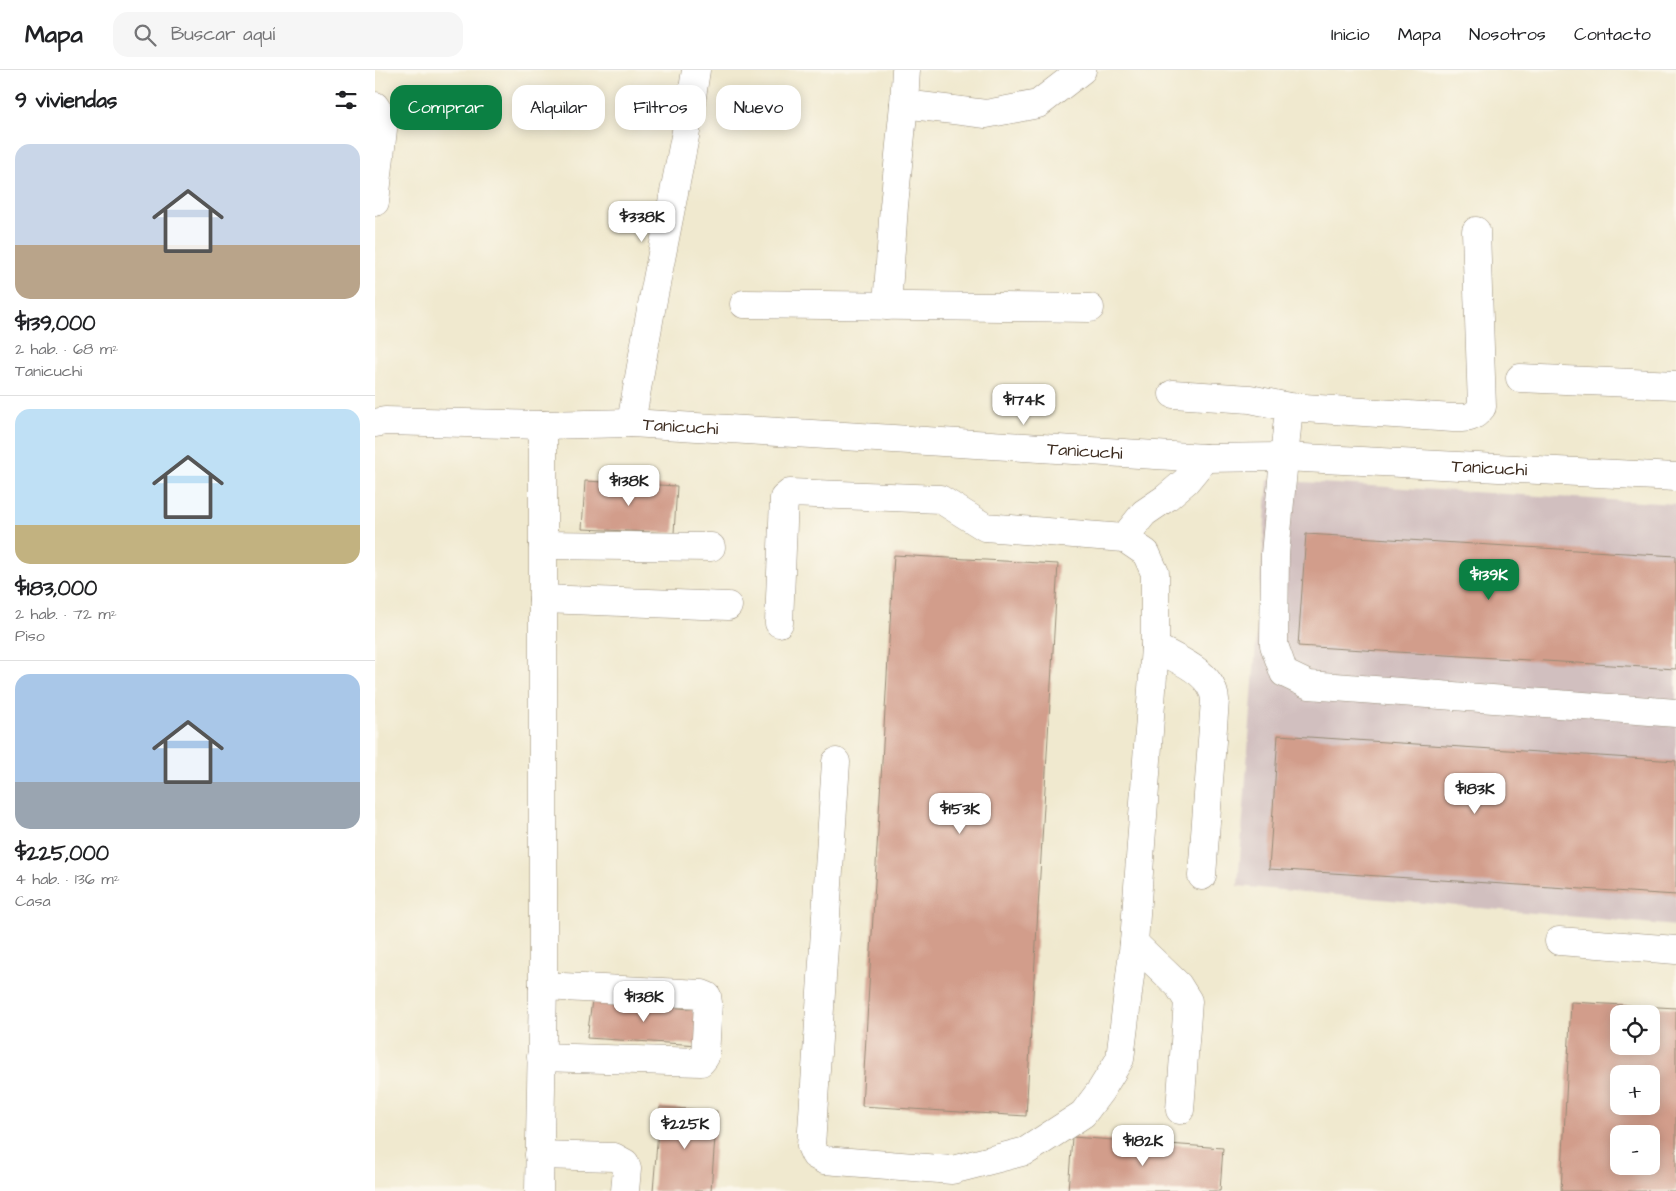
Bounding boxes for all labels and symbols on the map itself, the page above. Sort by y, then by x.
pin: $338K [607,200,677,243]
pin: $174K [989,384,1059,426]
street label: Tanicuchi [642,412,719,441]
street label: Tanicuchi [1046,436,1124,466]
street label: Tanicuchi [1451,454,1528,482]
pin: $138K [594,464,664,507]
pin: $139K [1454,558,1524,601]
pin: $183K [1440,772,1510,815]
pin: $153K [925,792,995,835]
pin: $138K [609,980,679,1023]
pin: $225K [650,1108,720,1150]
pin: $182K [1108,1124,1178,1167]

